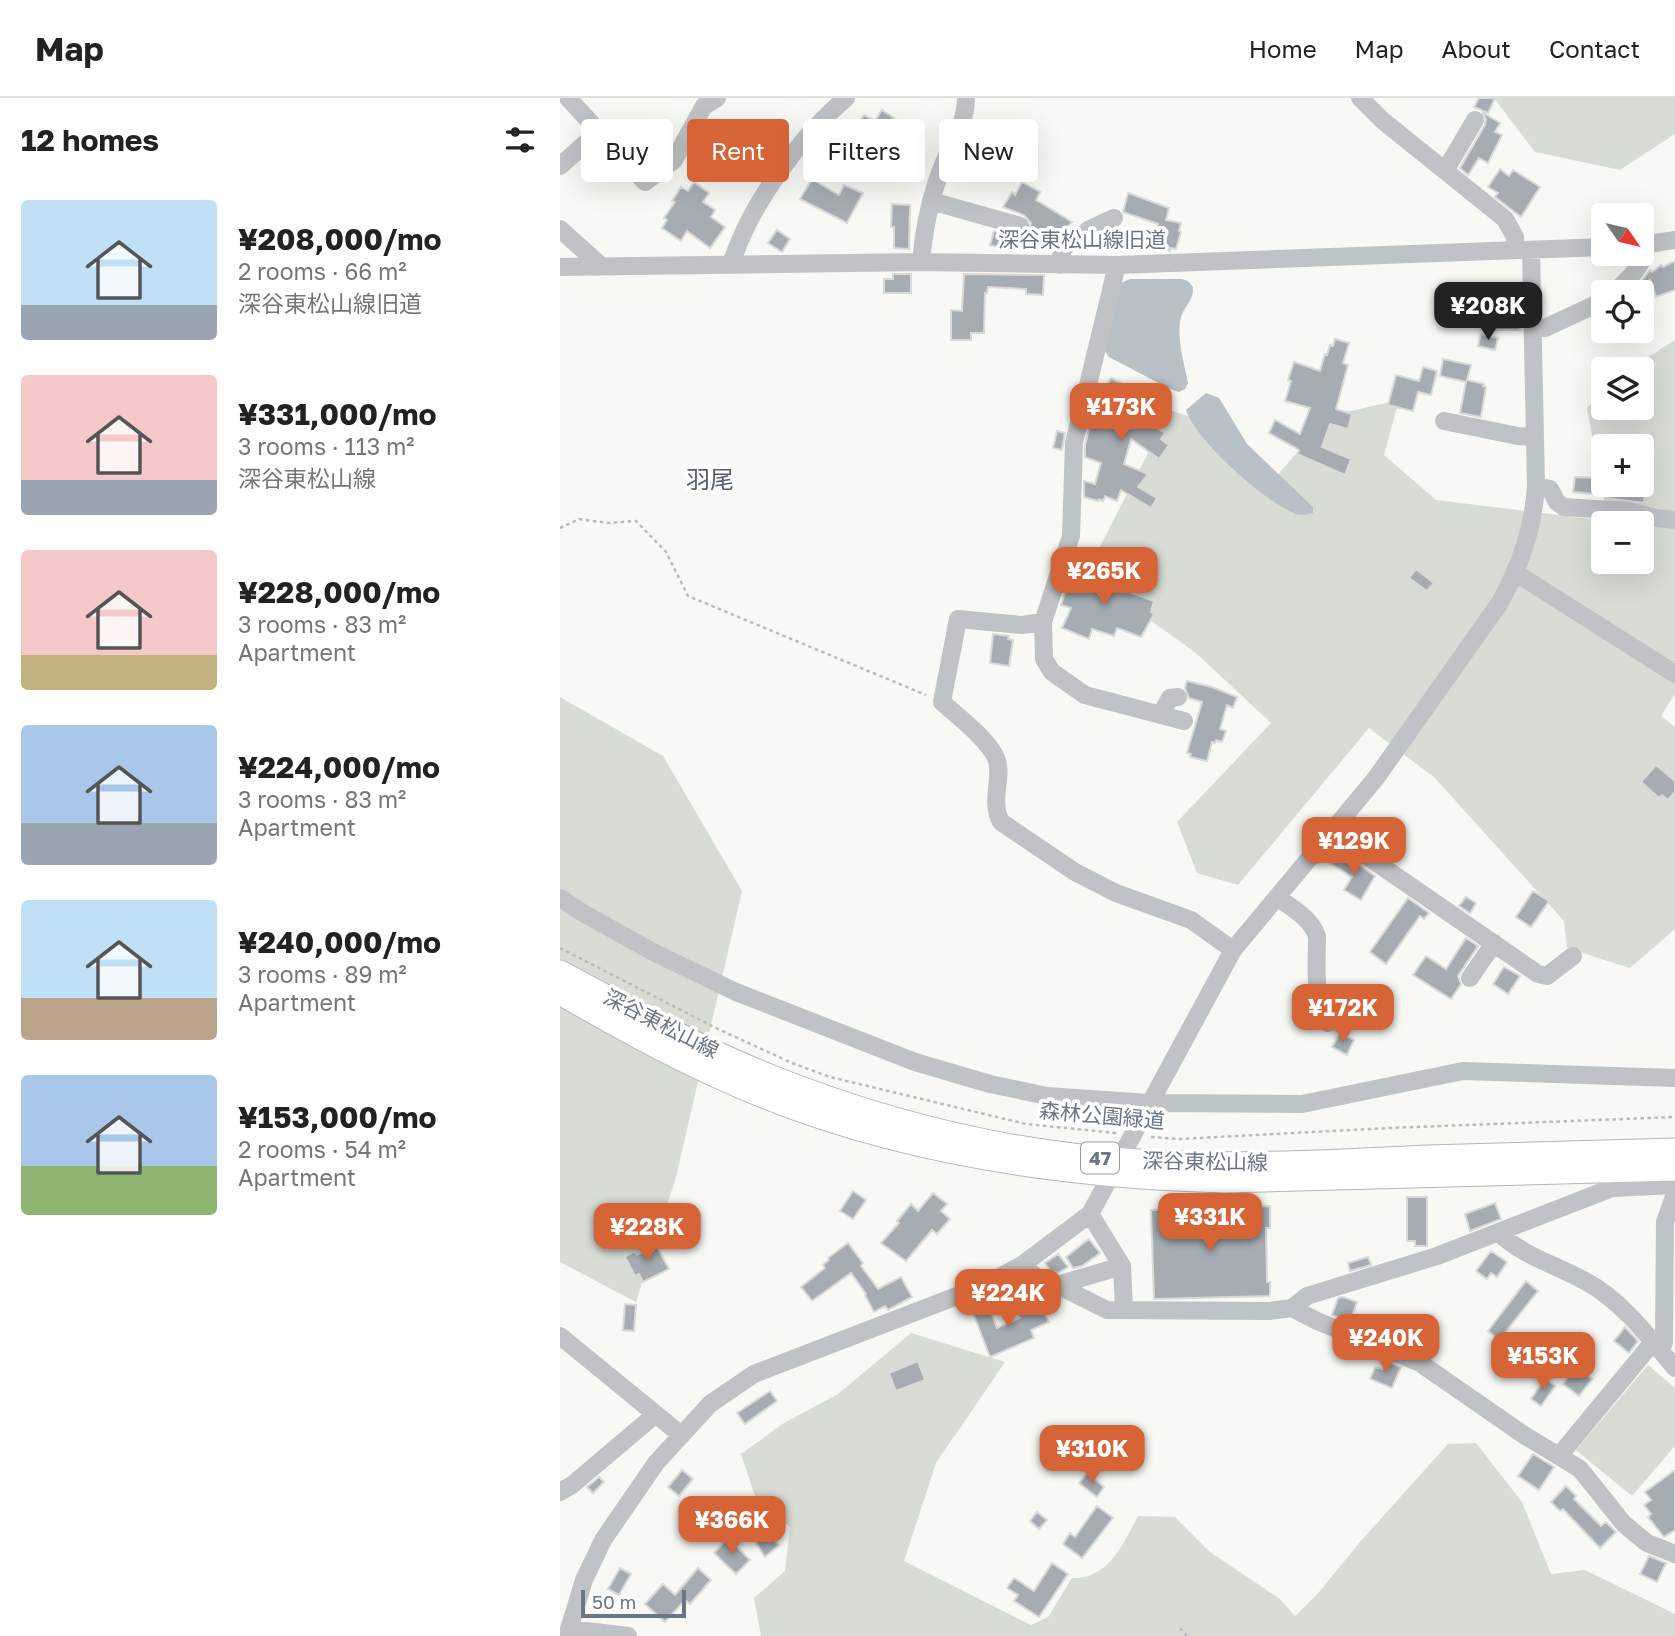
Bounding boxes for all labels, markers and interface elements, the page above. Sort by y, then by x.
text: Map [35,29,104,68]
text: Home [1249,34,1317,63]
text: Map [1355,34,1404,63]
text: About [1442,34,1511,63]
text: Contact [1549,34,1640,63]
chip: Buy [581,119,673,182]
chip: Rent [687,119,789,182]
chip: Filters [803,119,925,182]
chip: New [939,119,1038,182]
icon: filters [501,121,539,159]
text: 12 homes [21,122,159,158]
north arrow [1591,203,1654,266]
map controls [1591,203,1654,574]
text: ¥208,000/mo [238,221,442,257]
street label: 深谷東松山線旧道 [998,226,1166,252]
icon: home [77,228,161,312]
text: 2 rooms · 66 m² [238,257,407,285]
button: locate [1591,280,1654,343]
pin: ¥208K [1439,282,1537,342]
text: 深谷東松山線旧道 [238,289,422,317]
text: ¥208K [1450,291,1526,319]
button: layers [1591,357,1654,420]
pin: ¥173K [1072,384,1170,443]
text: ¥173K [1086,392,1156,420]
text: ¥331,000/mo [238,396,437,432]
icon: home [77,403,161,487]
text: 3 rooms · 113 m² [238,432,415,460]
button: + [1591,434,1654,497]
text: 深谷東松山線 [238,464,376,492]
district label: 羽尾 [686,464,734,493]
button: − [1591,511,1654,574]
pin: ¥265K [1055,547,1153,607]
text: ¥265K [1067,556,1141,584]
text: ¥228,000/mo [238,574,440,610]
icon: home [77,578,161,662]
text: 3 rooms · 83 m² [238,610,406,638]
text: Apartment [238,638,356,666]
text: ¥224,000/mo [238,749,440,785]
icon: home [77,753,161,837]
text: 3 rooms · 83 m² [238,785,406,813]
text: Apartment [238,813,356,841]
pin: ¥129K [1305,818,1403,877]
text: ¥129K [1318,826,1390,854]
text: ¥240,000/mo [238,924,441,960]
icon: home [77,928,161,1012]
text: 3 rooms · 89 m² [238,960,407,988]
street label: 深谷東松山線 [599,983,723,1063]
pin: ¥172K [1294,984,1392,1044]
text: Apartment [238,988,356,1016]
text: ¥172K [1308,993,1378,1021]
street label: 森林公園緑道 [1038,1097,1166,1133]
text: ¥153,000/mo [238,1099,437,1135]
icon: home [77,1103,161,1187]
text: 2 rooms · 54 m² [238,1135,406,1163]
road number: 47 [1081,1142,1119,1174]
street label: 深谷東松山線 [1142,1147,1268,1175]
text: Apartment [238,1163,356,1191]
pin: ¥331K [1161,1194,1259,1253]
text: ¥331K [1174,1202,1246,1230]
pin: ¥228K [598,1204,696,1263]
text: ¥228K [610,1212,684,1240]
pin: ¥224K [959,1270,1057,1329]
text: ¥224K [971,1278,1045,1306]
pin: ¥240K [1337,1314,1435,1374]
text: ¥240K [1348,1323,1424,1351]
pin: ¥153K [1494,1332,1592,1392]
text: ¥153K [1507,1341,1579,1369]
pin: ¥310K [1043,1426,1141,1485]
text: ¥310K [1056,1434,1128,1462]
pin: ¥366K [683,1496,781,1556]
text: ¥366K [694,1505,770,1533]
scale bar [581,1587,686,1619]
text: 50 m [592,1590,636,1613]

